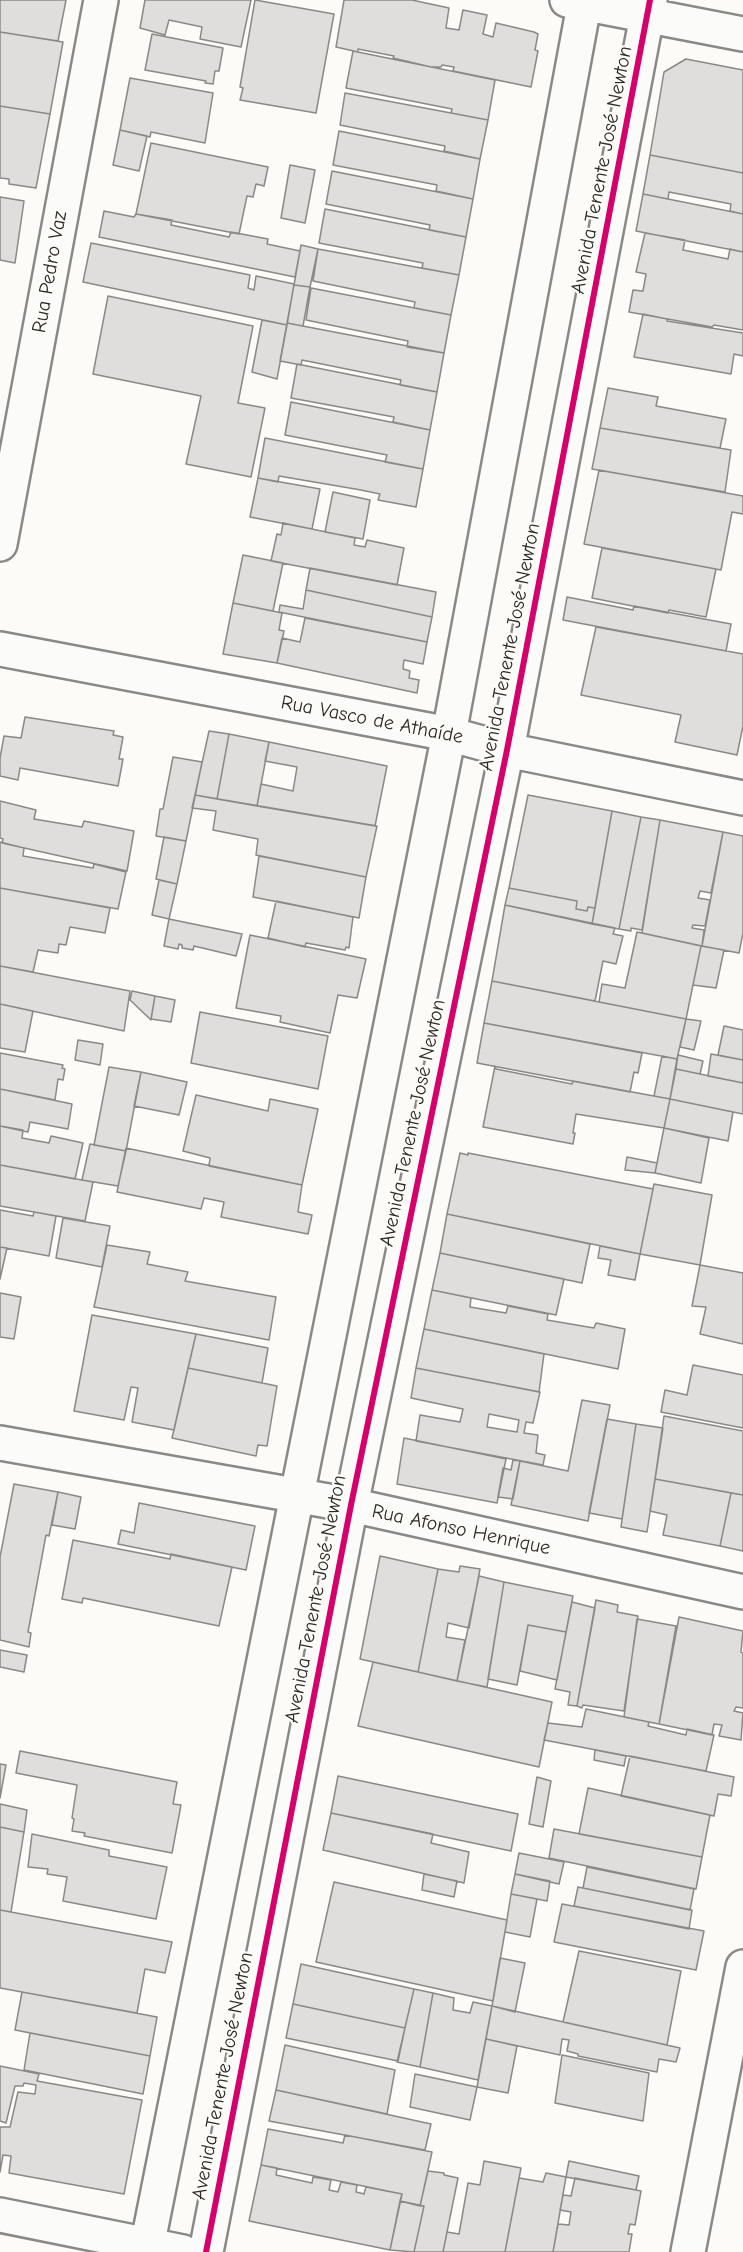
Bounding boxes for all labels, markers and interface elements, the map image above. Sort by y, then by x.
street label: Avenida Tenente José Newton [566,44,638,296]
street label: Rua Pedro Vaz [27,209,73,335]
street label: Avenida Tenente José Newton [474,521,546,773]
street label: Rua Vasco de Athaíde [279,691,465,749]
street label: Avenida Tenente José Newton [375,997,451,1249]
street label: Avenida Tenente José Newton [280,1473,352,1725]
street label: Rua Afonso Henrique [370,1499,552,1561]
street label: Avenida Tenente José Newton [187,1950,259,2202]

